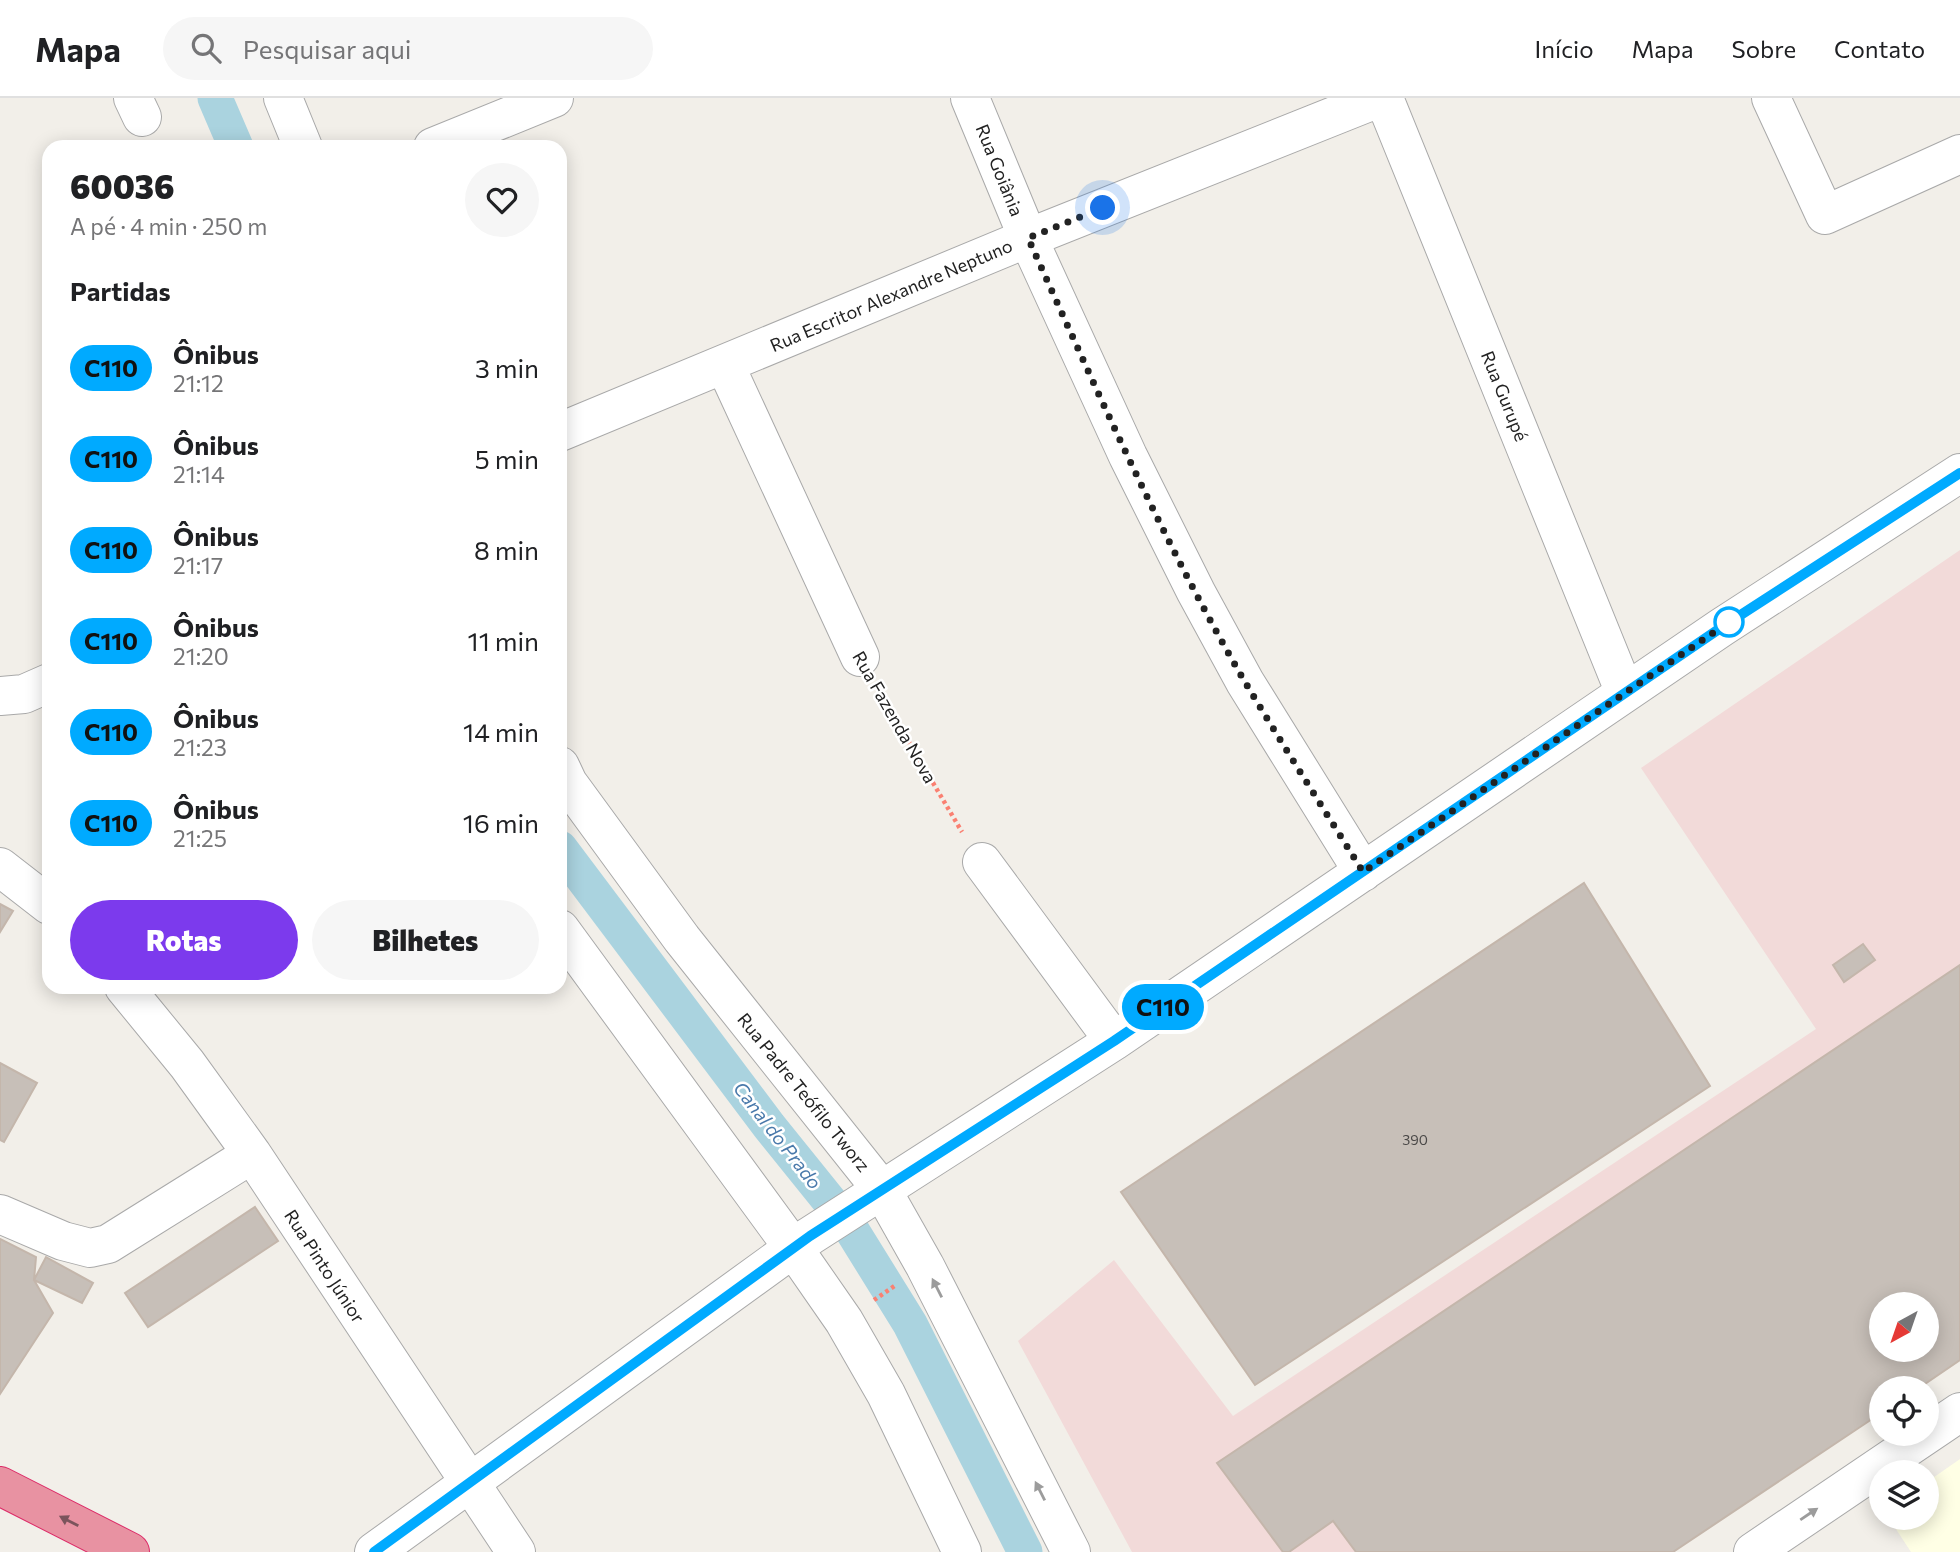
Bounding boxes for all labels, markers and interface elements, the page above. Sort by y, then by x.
search box [163,17,653,80]
text: Mapa [35,28,121,69]
icon: search [187,29,225,67]
text: Pesquisar aqui [243,33,411,64]
text: Início [1535,34,1594,63]
text: Mapa [1632,34,1694,63]
text: Sobre [1732,34,1796,63]
text: Contato [1834,34,1925,63]
street label: Rua Goiânia [972,121,1028,219]
button: heart [465,163,539,237]
text: 60036 [70,165,175,206]
your location [1085,190,1120,225]
text: A pé · 4 min · 250 m [70,212,267,240]
street label: Rua Escritor Alexandre Neptuno [767,234,1015,356]
text: Partidas [70,275,171,306]
text: Ônibus [173,338,259,369]
street label: Rua Gurupé [1477,348,1533,444]
text: 3 min [475,352,539,383]
text: C110 [84,353,138,382]
text: 21:12 [173,369,224,397]
text: Ônibus [173,429,259,460]
text: 5 min [475,443,539,474]
text: C110 [84,444,138,473]
text: 21:14 [173,460,225,488]
text: Ônibus [173,520,259,551]
text: 8 min [474,534,539,565]
text: C110 [84,535,138,564]
text: 21:17 [173,551,223,579]
unlabelled marker [1714,607,1744,637]
text: Ônibus [173,611,259,642]
text: 11 min [468,625,539,656]
text: C110 [84,626,138,655]
text: 21:20 [173,642,229,670]
street label: Rua Fazenda Nova [848,647,942,787]
text: Ônibus [173,702,259,733]
text: 14 min [463,716,539,747]
text: C110 [84,717,138,746]
text: 21:23 [173,733,227,761]
text: Ônibus [173,793,259,824]
text: 16 min [463,807,539,838]
text: C110 [84,808,138,837]
text: 21:25 [173,824,227,852]
button: Rotas [70,900,298,980]
button: Bilhetes [312,900,539,980]
line badge: C110 [1114,984,1212,1030]
text: C110 [1136,992,1190,1021]
street label: Rua Padre Teófilo Tworz [733,1008,875,1176]
water label: Canal do Prado [729,1077,827,1193]
house number: 390 [1402,1131,1428,1148]
street label: Rua Pinto Júnior [280,1205,370,1327]
one-way arrow [931,1278,942,1298]
north arrow [1869,1292,1939,1362]
map controls [1869,1292,1939,1530]
button: locate [1869,1376,1939,1446]
button: layers [1869,1460,1939,1530]
one-way arrow [1034,1481,1045,1501]
one-way arrow [1800,1508,1819,1521]
one-way arrow [59,1515,79,1527]

